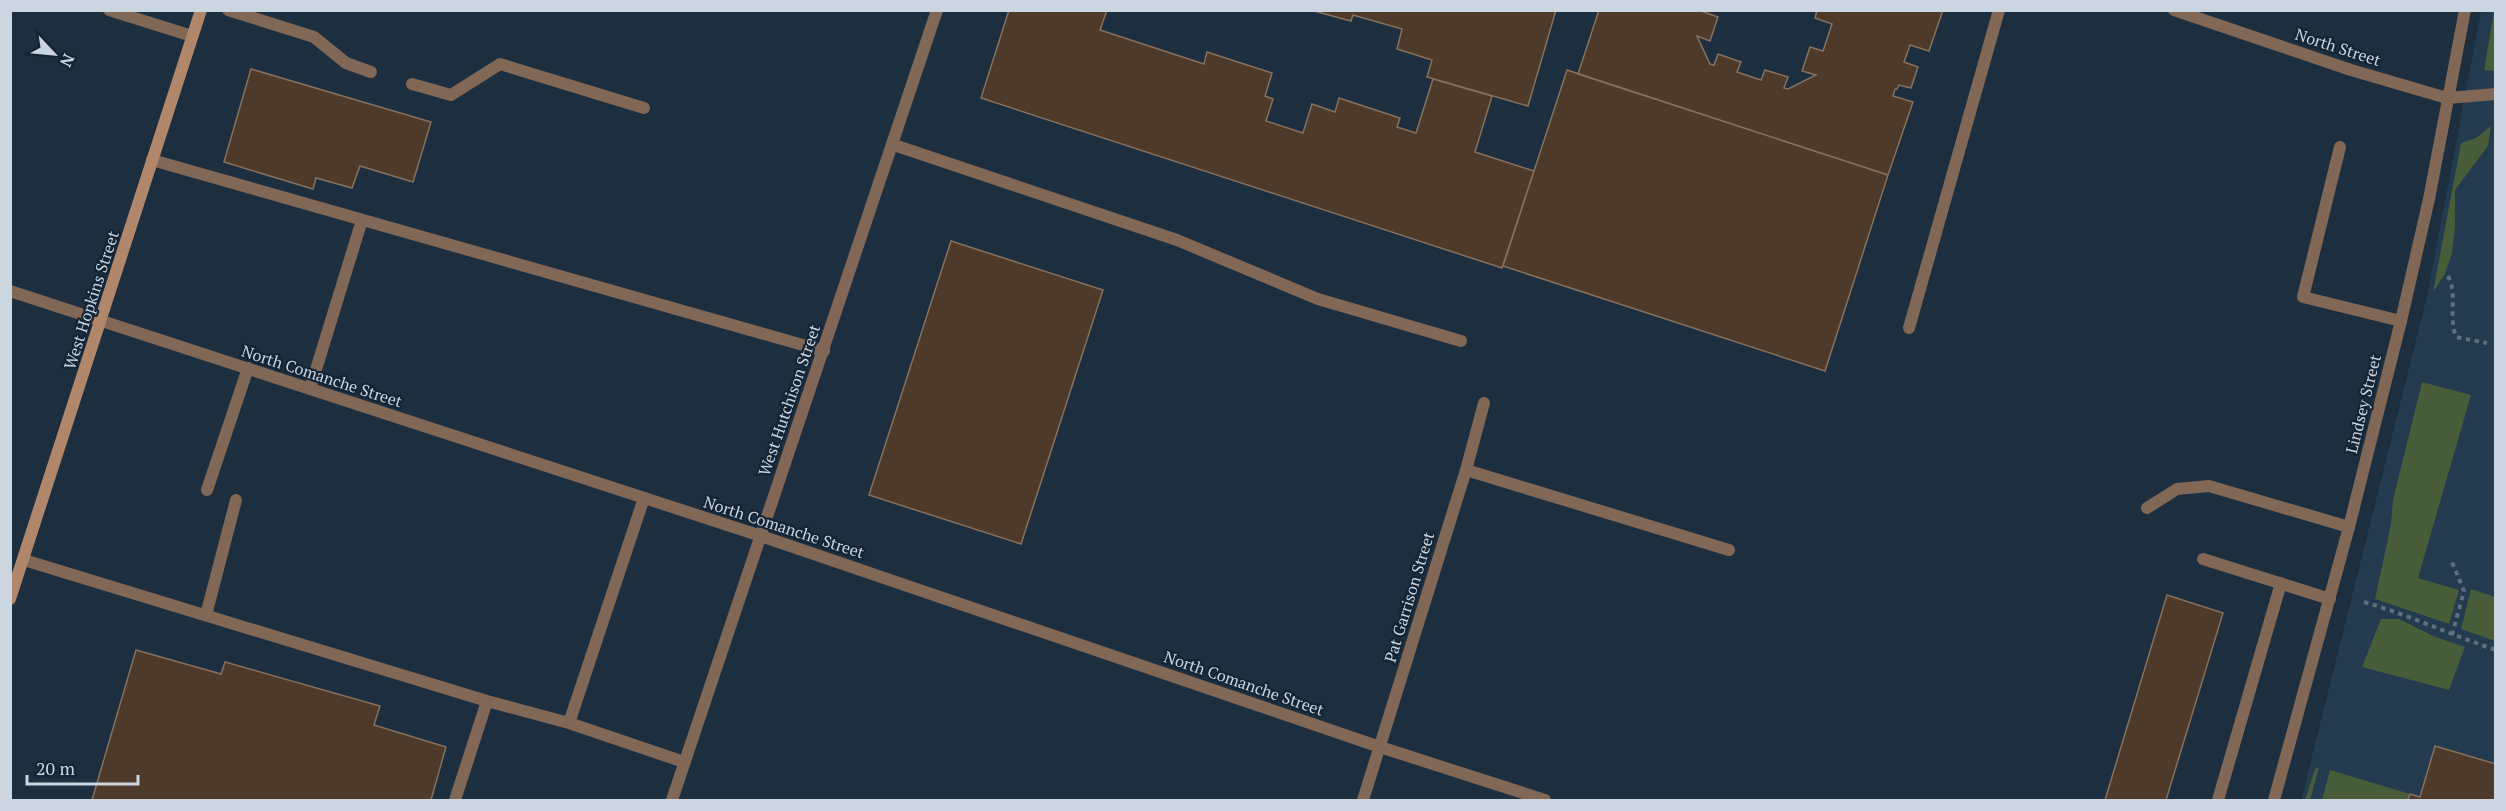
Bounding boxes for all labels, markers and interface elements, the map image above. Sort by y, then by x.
street label: North Street [2292,23,2384,71]
north arrow [24,24,84,84]
text: N [55,50,80,71]
street label: West Hopkins Street [58,228,124,372]
street label: West Hutchison Street [753,321,825,479]
street label: North Comanche Street [239,340,405,412]
street label: Lindsey Street [2340,352,2386,456]
street label: North Comanche Street [701,491,867,563]
street label: Pat Garrison Street [1379,529,1439,665]
street label: North Comanche Street [1161,645,1327,721]
scale bar [27,748,138,786]
text: 20 m [36,756,76,780]

